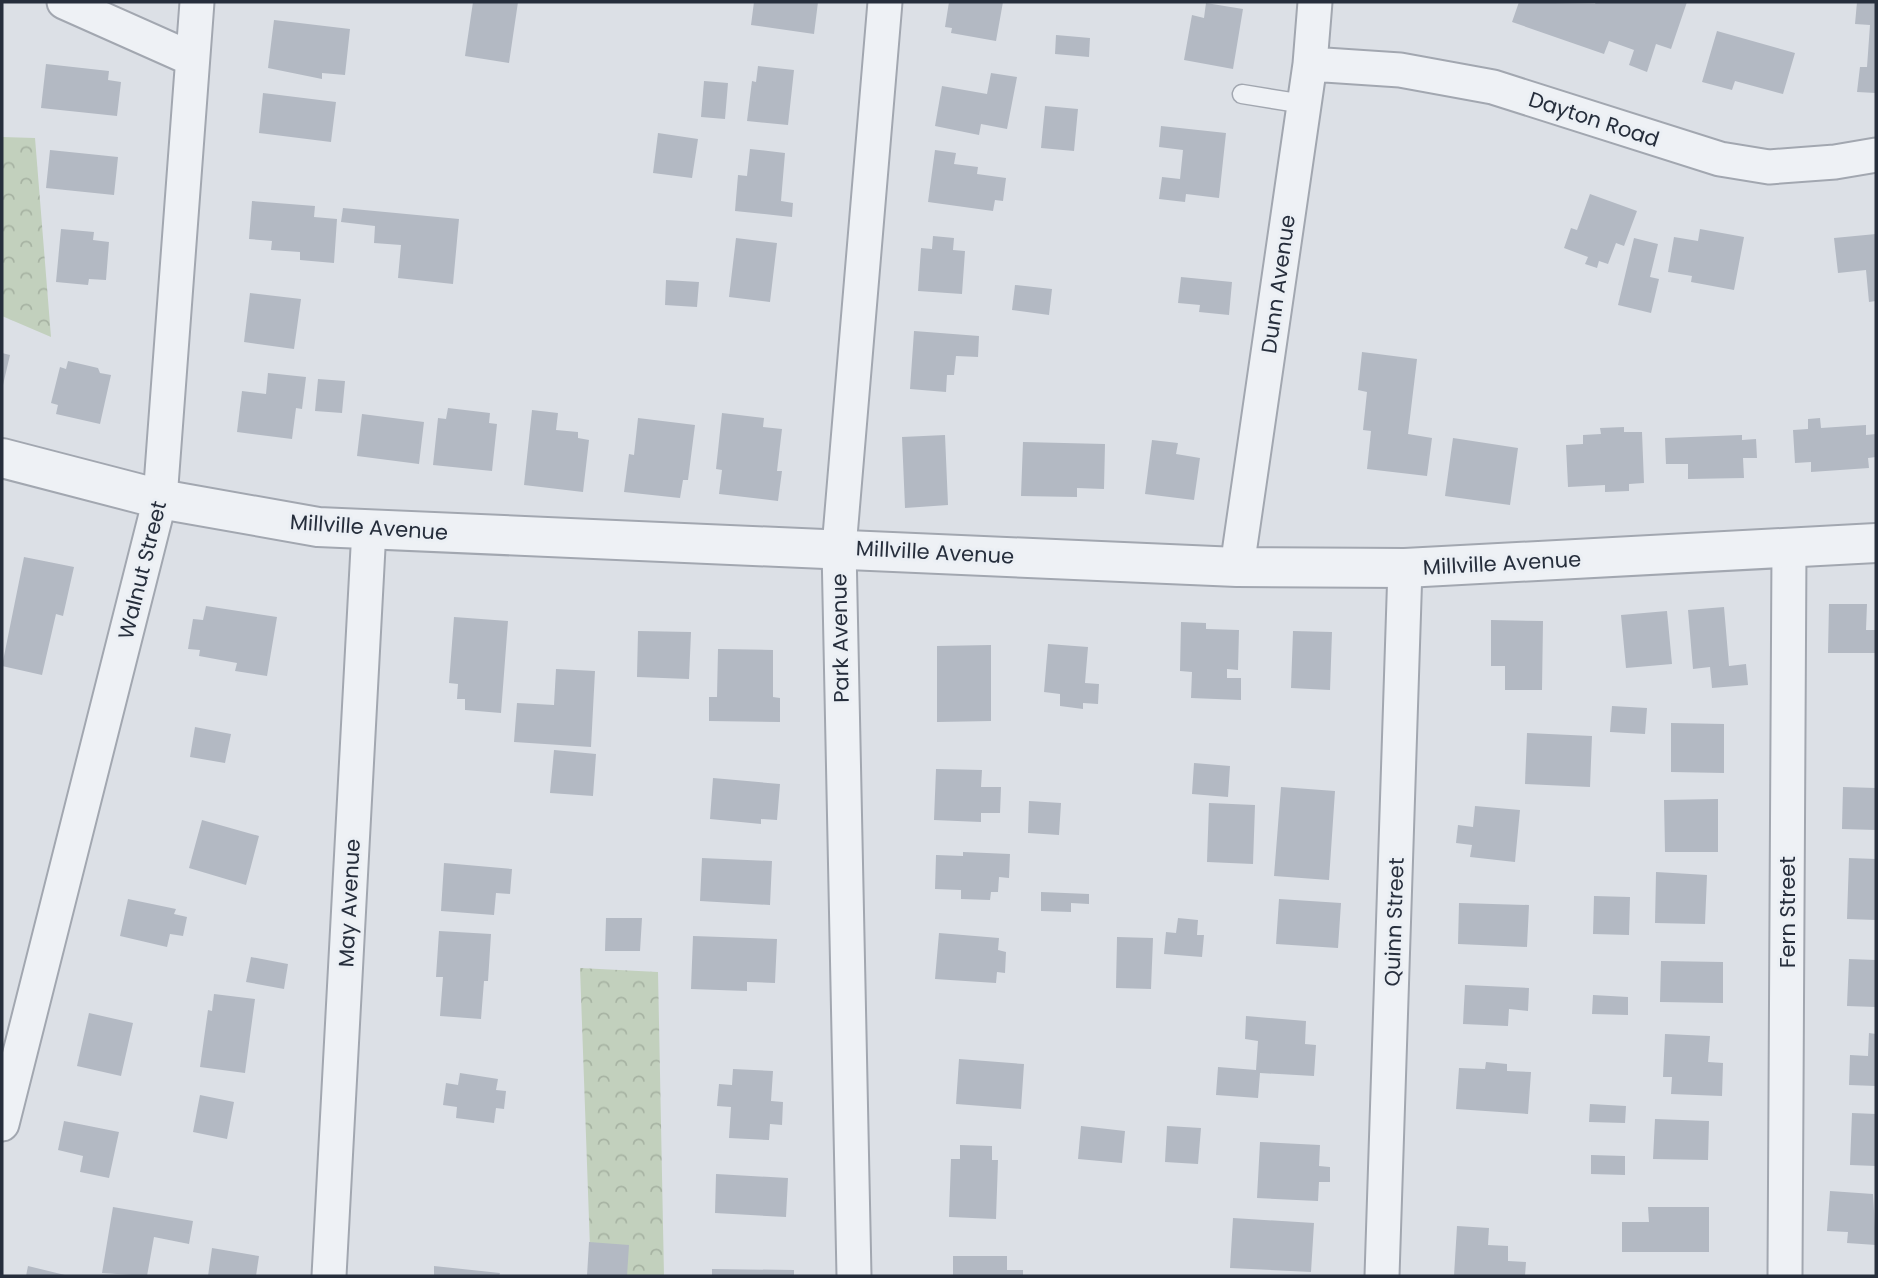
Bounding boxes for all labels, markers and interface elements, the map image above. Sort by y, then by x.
street label: Dayton Road [1525,84,1663,154]
street label: Dunn Avenue [1254,213,1302,355]
street label: Walnut Street [111,498,173,642]
street label: Millville Avenue [289,507,449,547]
street label: Millville Avenue [855,533,1015,571]
street label: Millville Avenue [1422,544,1582,582]
street label: Park Avenue [824,573,856,703]
street label: May Avenue [331,838,367,968]
street label: Fern Street [1773,856,1802,968]
street label: Quinn Street [1377,857,1411,987]

